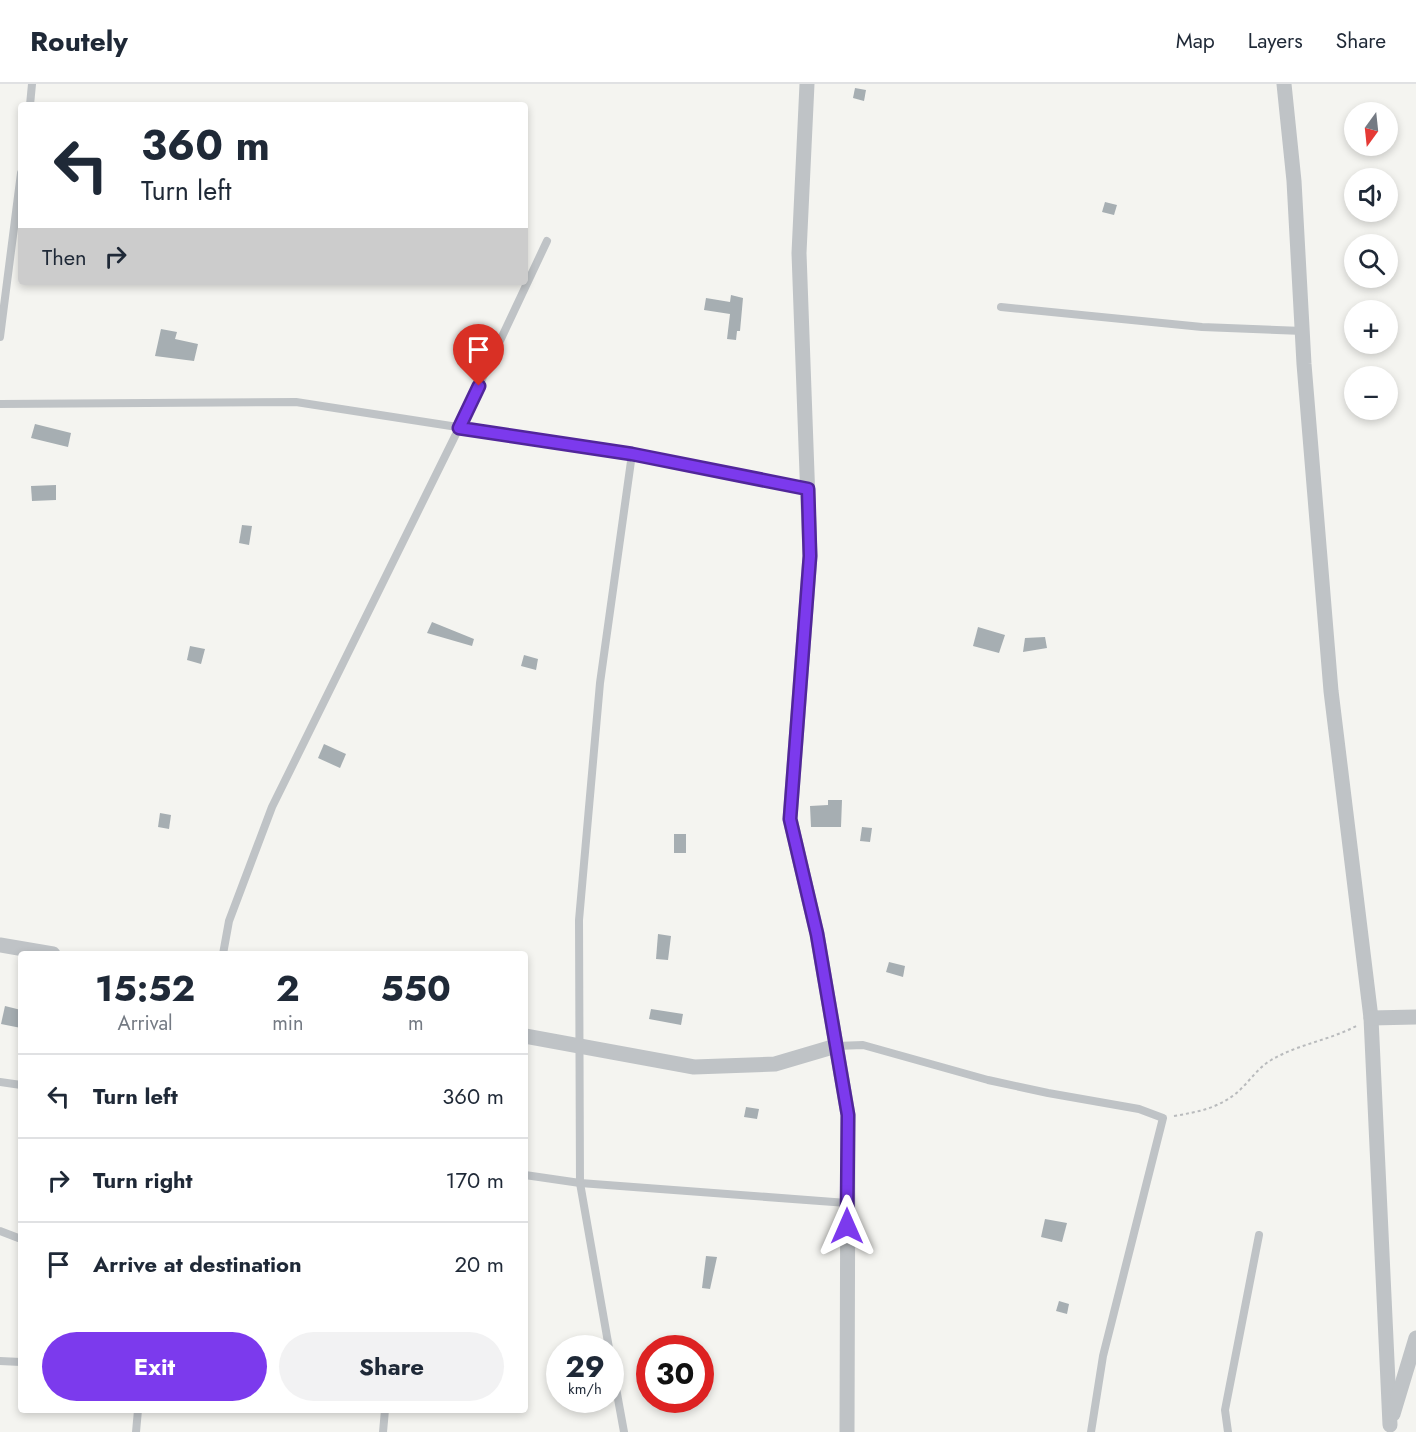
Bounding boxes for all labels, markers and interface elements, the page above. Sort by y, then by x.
text: Routely [30,21,128,62]
text: Map [1176,26,1215,56]
text: Layers [1248,26,1303,56]
text: Share [1336,26,1386,56]
north arrow [1344,102,1398,156]
map controls [1344,102,1398,420]
text: 360 m [141,115,270,176]
icon: left [42,126,120,204]
button: sound [1344,168,1398,222]
text: Turn left [141,171,231,210]
button: search [1344,234,1398,288]
icon: right [99,240,132,273]
text: Then [42,241,87,273]
button: + [1344,300,1398,354]
pin [453,324,504,386]
icon: arrive [462,333,495,366]
button: − [1344,366,1398,420]
text: 15:52 [95,962,195,1014]
text: 2 [276,962,300,1014]
text: 550 [381,962,451,1014]
text: Arrival [118,1009,173,1038]
text: min [272,1009,303,1038]
text: m [408,1009,424,1038]
icon: left [42,1080,75,1113]
text: Turn left [93,1080,178,1112]
text: 360 m [442,1080,504,1112]
icon: right [42,1164,75,1197]
text: Turn right [93,1164,193,1196]
text: 170 m [446,1164,504,1196]
position arrow [815,1194,879,1258]
icon: arrive [42,1248,75,1281]
text: Arrive at destination [93,1248,302,1280]
text: 20 m [455,1248,504,1280]
button: Exit [42,1332,267,1401]
button: Share [279,1332,504,1401]
speed limit sign: 30 [636,1335,714,1413]
text: 29 [565,1345,605,1388]
text: km/h [568,1378,602,1400]

